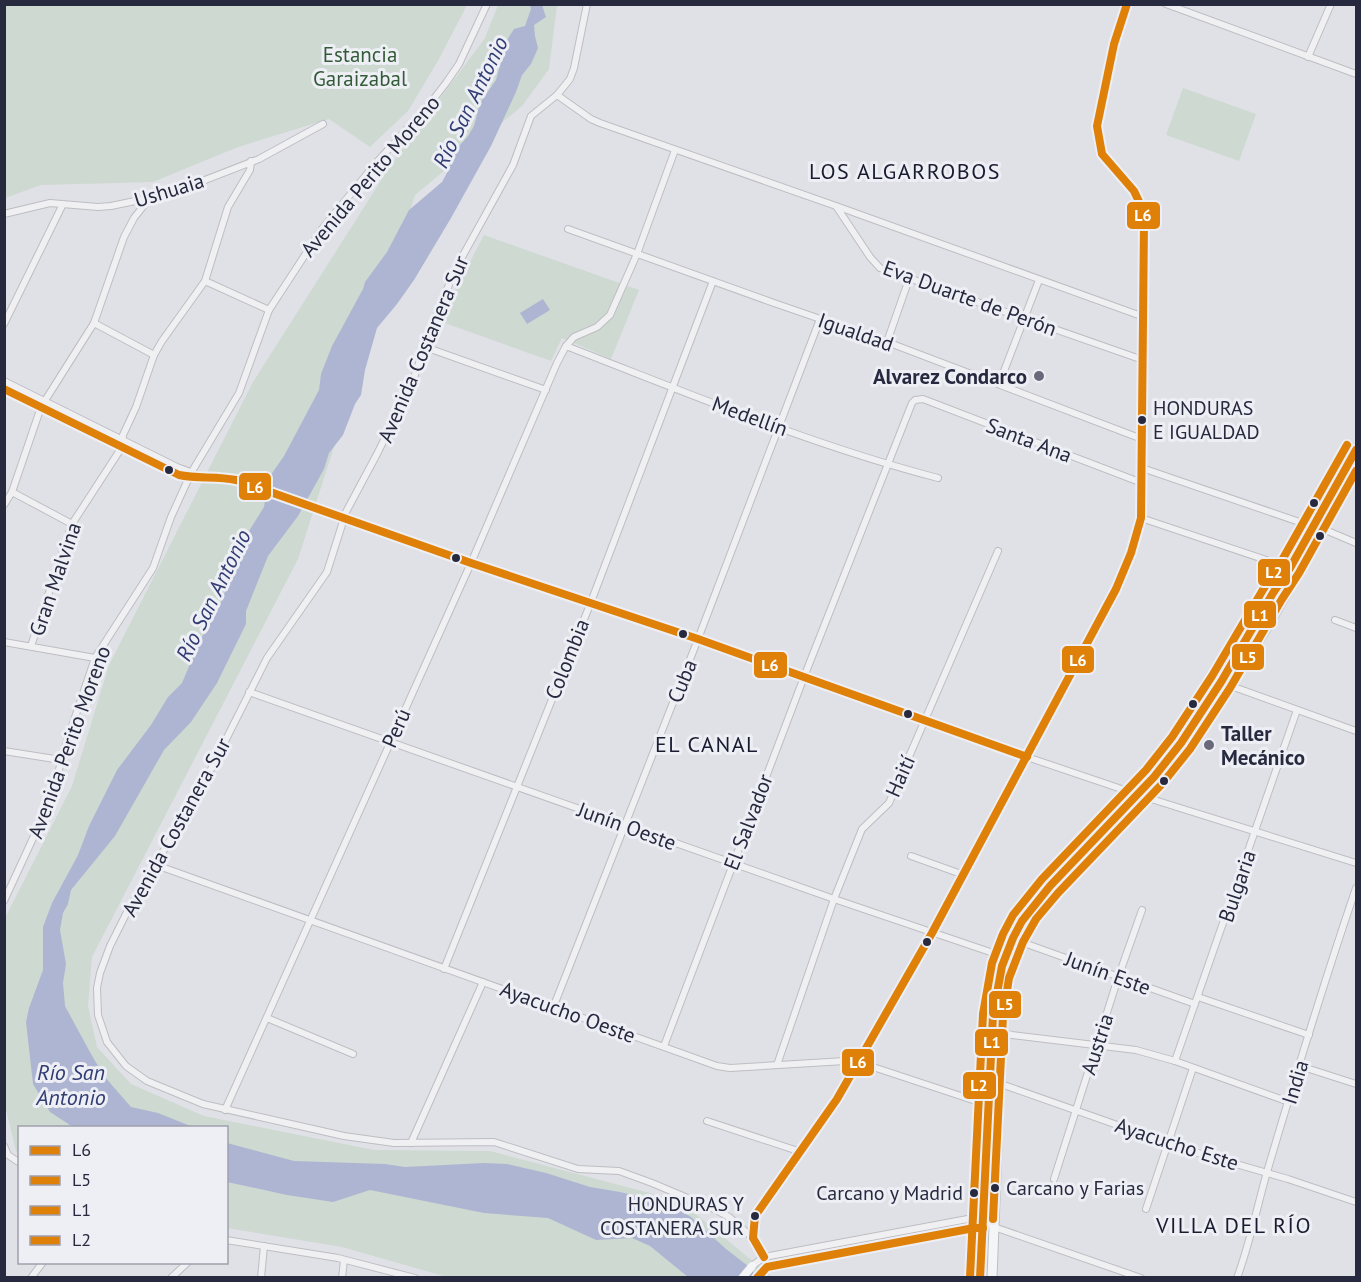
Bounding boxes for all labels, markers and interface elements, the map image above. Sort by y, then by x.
water label: Río San Antonio [426,32,514,172]
park label: Estancia Garaizabal [313,41,407,92]
street label: Avenida Perito Moreno [294,90,446,262]
district label: LOS ALGARROBOS [809,157,1001,185]
street label: Ushuaia [131,167,207,213]
line badge: L6 [1126,201,1161,230]
text: L6 [1134,205,1152,225]
street label: Avenida Costanera Sur [371,252,475,446]
street label: Eva Duarte de Perón [879,254,1061,342]
street label: Igualdad [815,306,897,358]
place label: Alvarez Condarco [873,363,1027,390]
marker: Alvarez Condarco [1032,369,1046,383]
street label: Medellín [708,390,792,442]
place label: HONDURAS E IGUALDAD [1153,395,1260,445]
street label: Santa Ana [982,411,1076,469]
marker: HONDURAS E IGUALDAD [1136,414,1148,426]
unlabelled marker [163,464,175,476]
line badge: L6 [238,472,272,501]
text: L6 [246,477,264,497]
unlabelled marker [1308,497,1320,509]
street label: Gran Malvina [23,519,87,639]
water label: Río San Antonio [169,525,257,665]
unlabelled marker [1314,530,1326,542]
unlabelled marker [450,552,462,564]
line badge: L2 [1257,558,1291,587]
text: L2 [1265,562,1283,582]
line badge: L1 [1243,600,1277,629]
text: L1 [1251,605,1269,625]
street label: Colombia [539,615,595,703]
unlabelled marker [677,628,689,640]
street label: Avenida Perito Moreno [22,642,116,842]
line badge: L5 [1231,643,1265,671]
line badge: L6 [1061,645,1095,674]
text: L5 [1239,647,1257,667]
text: L6 [1069,650,1087,670]
line badge: L6 [753,651,788,679]
street label: Cuba [661,655,703,707]
text: L6 [761,655,779,675]
unlabelled marker [1187,698,1199,710]
street label: Perú [376,704,416,752]
unlabelled marker [902,708,914,720]
place label: Taller Mecánico [1221,720,1305,771]
district label: EL CANAL [655,730,759,758]
street label: Avenida Costanera Sur [116,733,236,921]
marker: Taller Mecánico [1202,738,1216,752]
street label: Haití [879,751,921,801]
street label: El Salvador [717,770,779,874]
unlabelled marker [1158,775,1170,787]
street label: Junín Oeste [573,795,680,856]
street label: Bulgaria [1212,846,1262,926]
unlabelled marker [921,936,933,948]
street label: Junín Este [1060,945,1155,1001]
street label: Ayacucho Oeste [497,975,639,1049]
line badge: L5 [988,990,1022,1019]
text: L5 [996,994,1014,1014]
street label: Austria [1074,1010,1120,1078]
line badge: L1 [974,1028,1009,1057]
text: L1 [983,1032,1001,1052]
line badge: L6 [841,1048,875,1077]
text: L6 [849,1052,867,1072]
street label: India [1276,1057,1314,1107]
water label: Río San Antonio [35,1058,106,1111]
line badge: L2 [962,1071,997,1100]
text: L2 [970,1075,988,1095]
street label: Ayacucho Este [1112,1111,1242,1177]
legend [18,1126,228,1264]
text: L6 [72,1138,91,1161]
text: L5 [72,1168,91,1191]
place label: Carcano y Farias [1006,1175,1144,1201]
place label: Carcano y Madrid [816,1180,963,1206]
marker: Carcano y Farias [989,1182,1001,1194]
marker: Carcano y Madrid [968,1187,980,1199]
place label: HONDURAS Y COSTANERA SUR [600,1191,745,1241]
text: L1 [72,1198,91,1221]
marker: HONDURAS Y COSTANERA SUR [749,1210,761,1222]
district label: VILLA DEL RÍO [1155,1211,1312,1239]
text: L2 [72,1228,91,1251]

